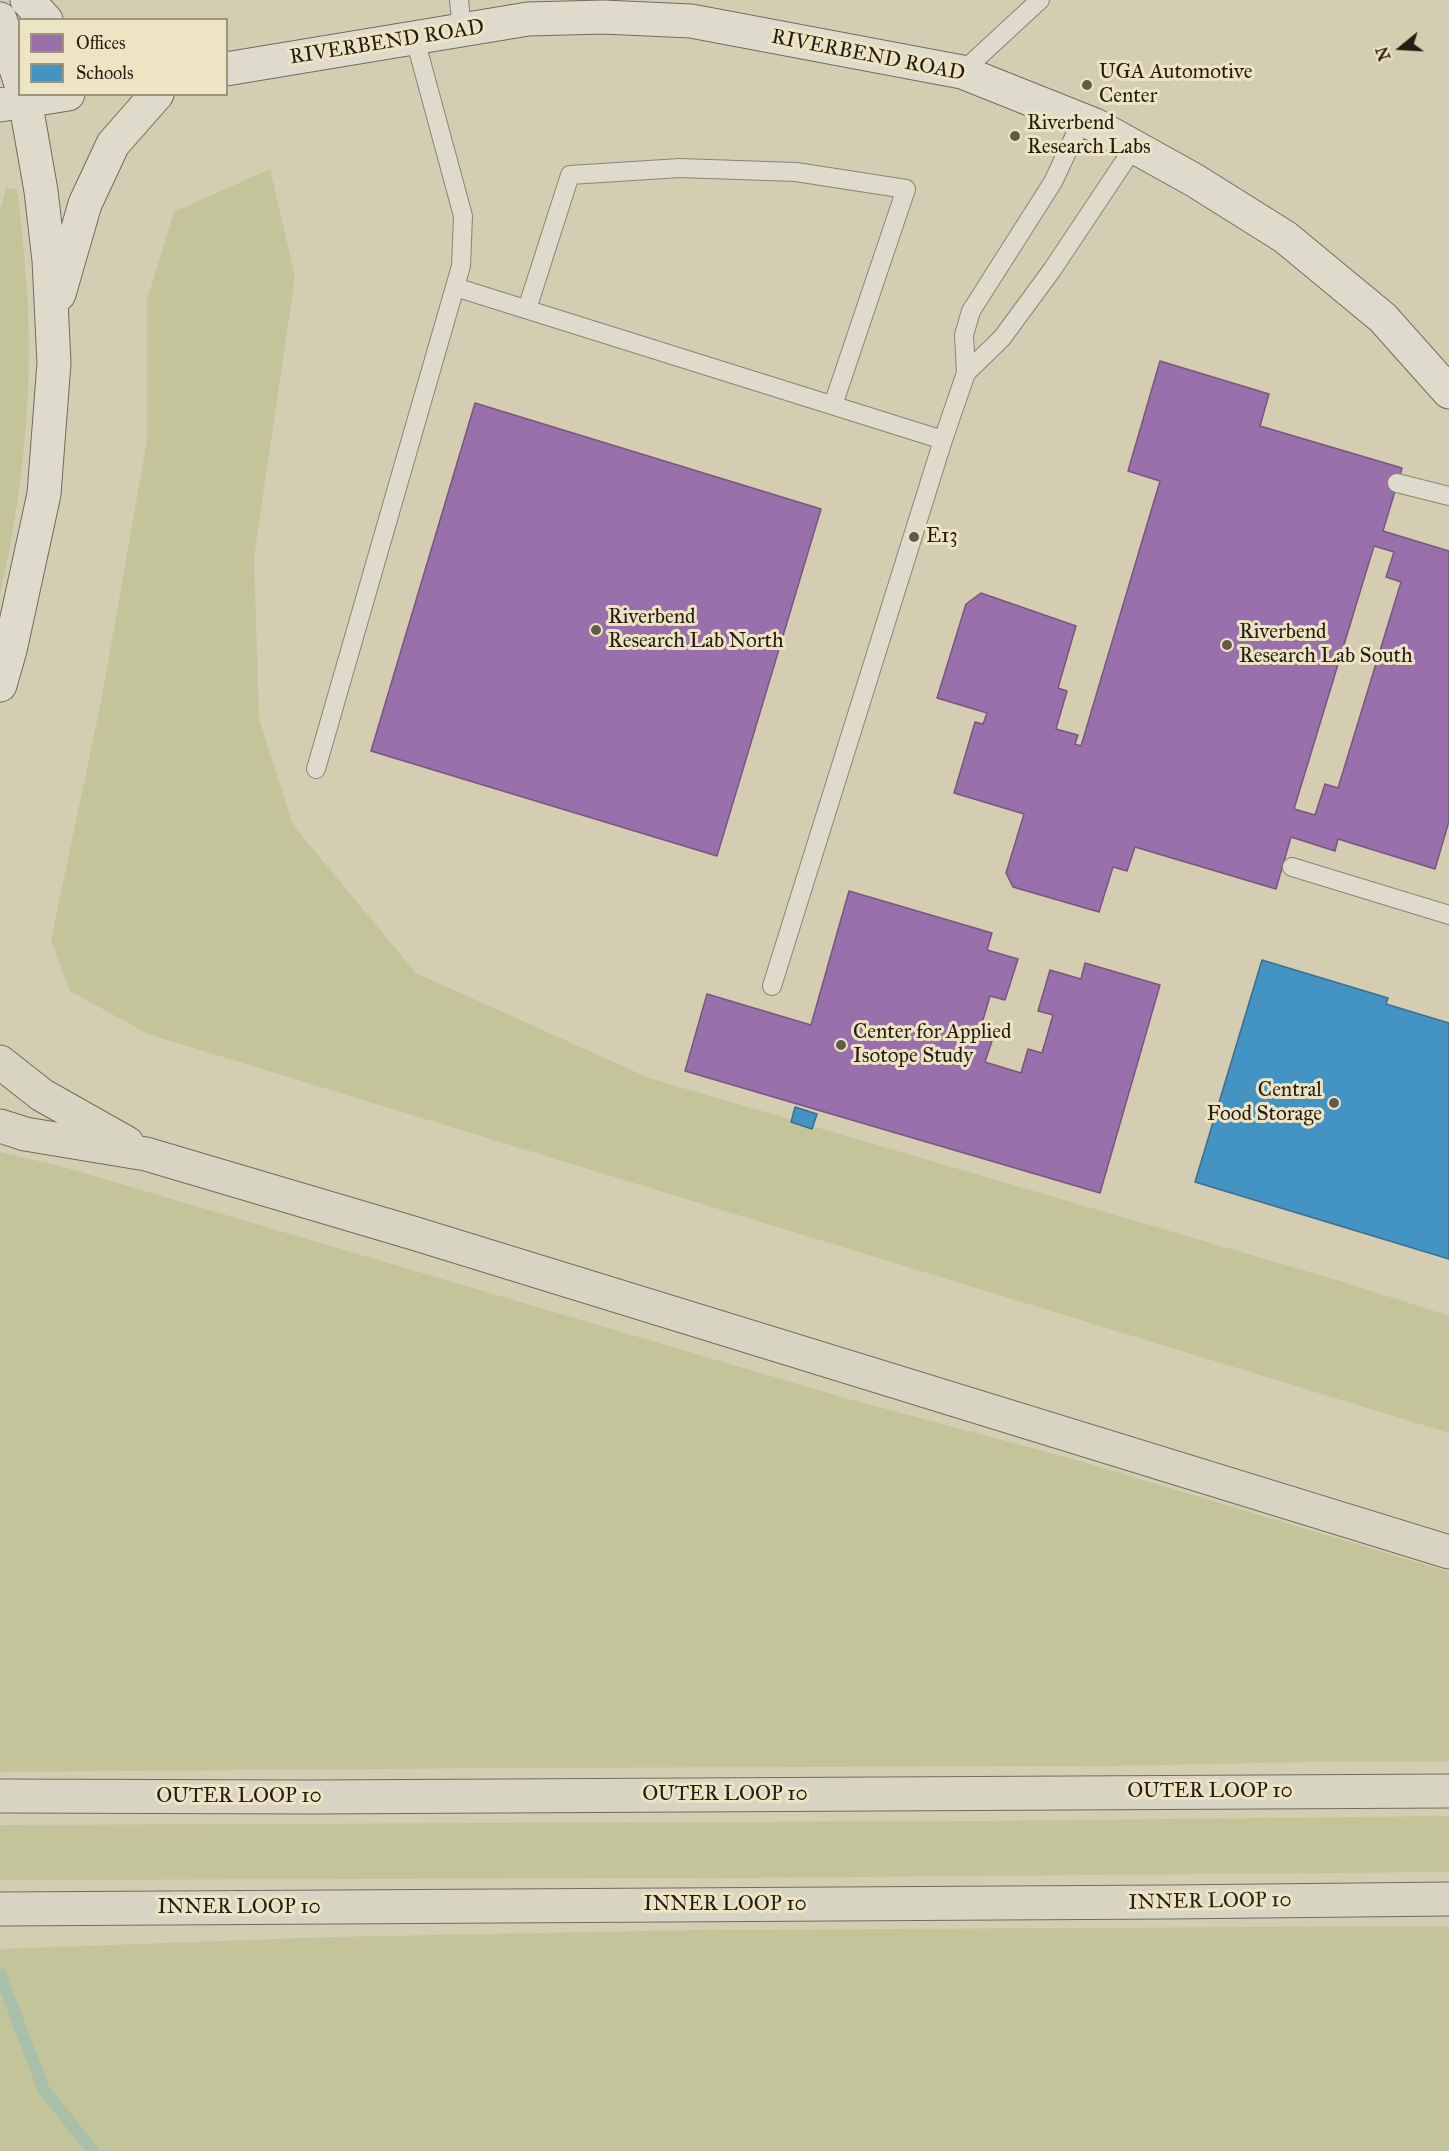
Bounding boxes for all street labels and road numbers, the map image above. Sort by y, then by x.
street label: RIVERBEND ROAD [288,15,486,71]
street label: RIVERBEND ROAD [769,25,967,87]
street label: OUTER LOOP 10 [1127,1779,1293,1805]
street label: OUTER LOOP 10 [642,1782,808,1808]
street label: OUTER LOOP 10 [156,1784,322,1810]
street label: INNER LOOP 10 [1128,1888,1292,1916]
street label: INNER LOOP 10 [643,1892,807,1918]
street label: INNER LOOP 10 [157,1895,321,1921]

